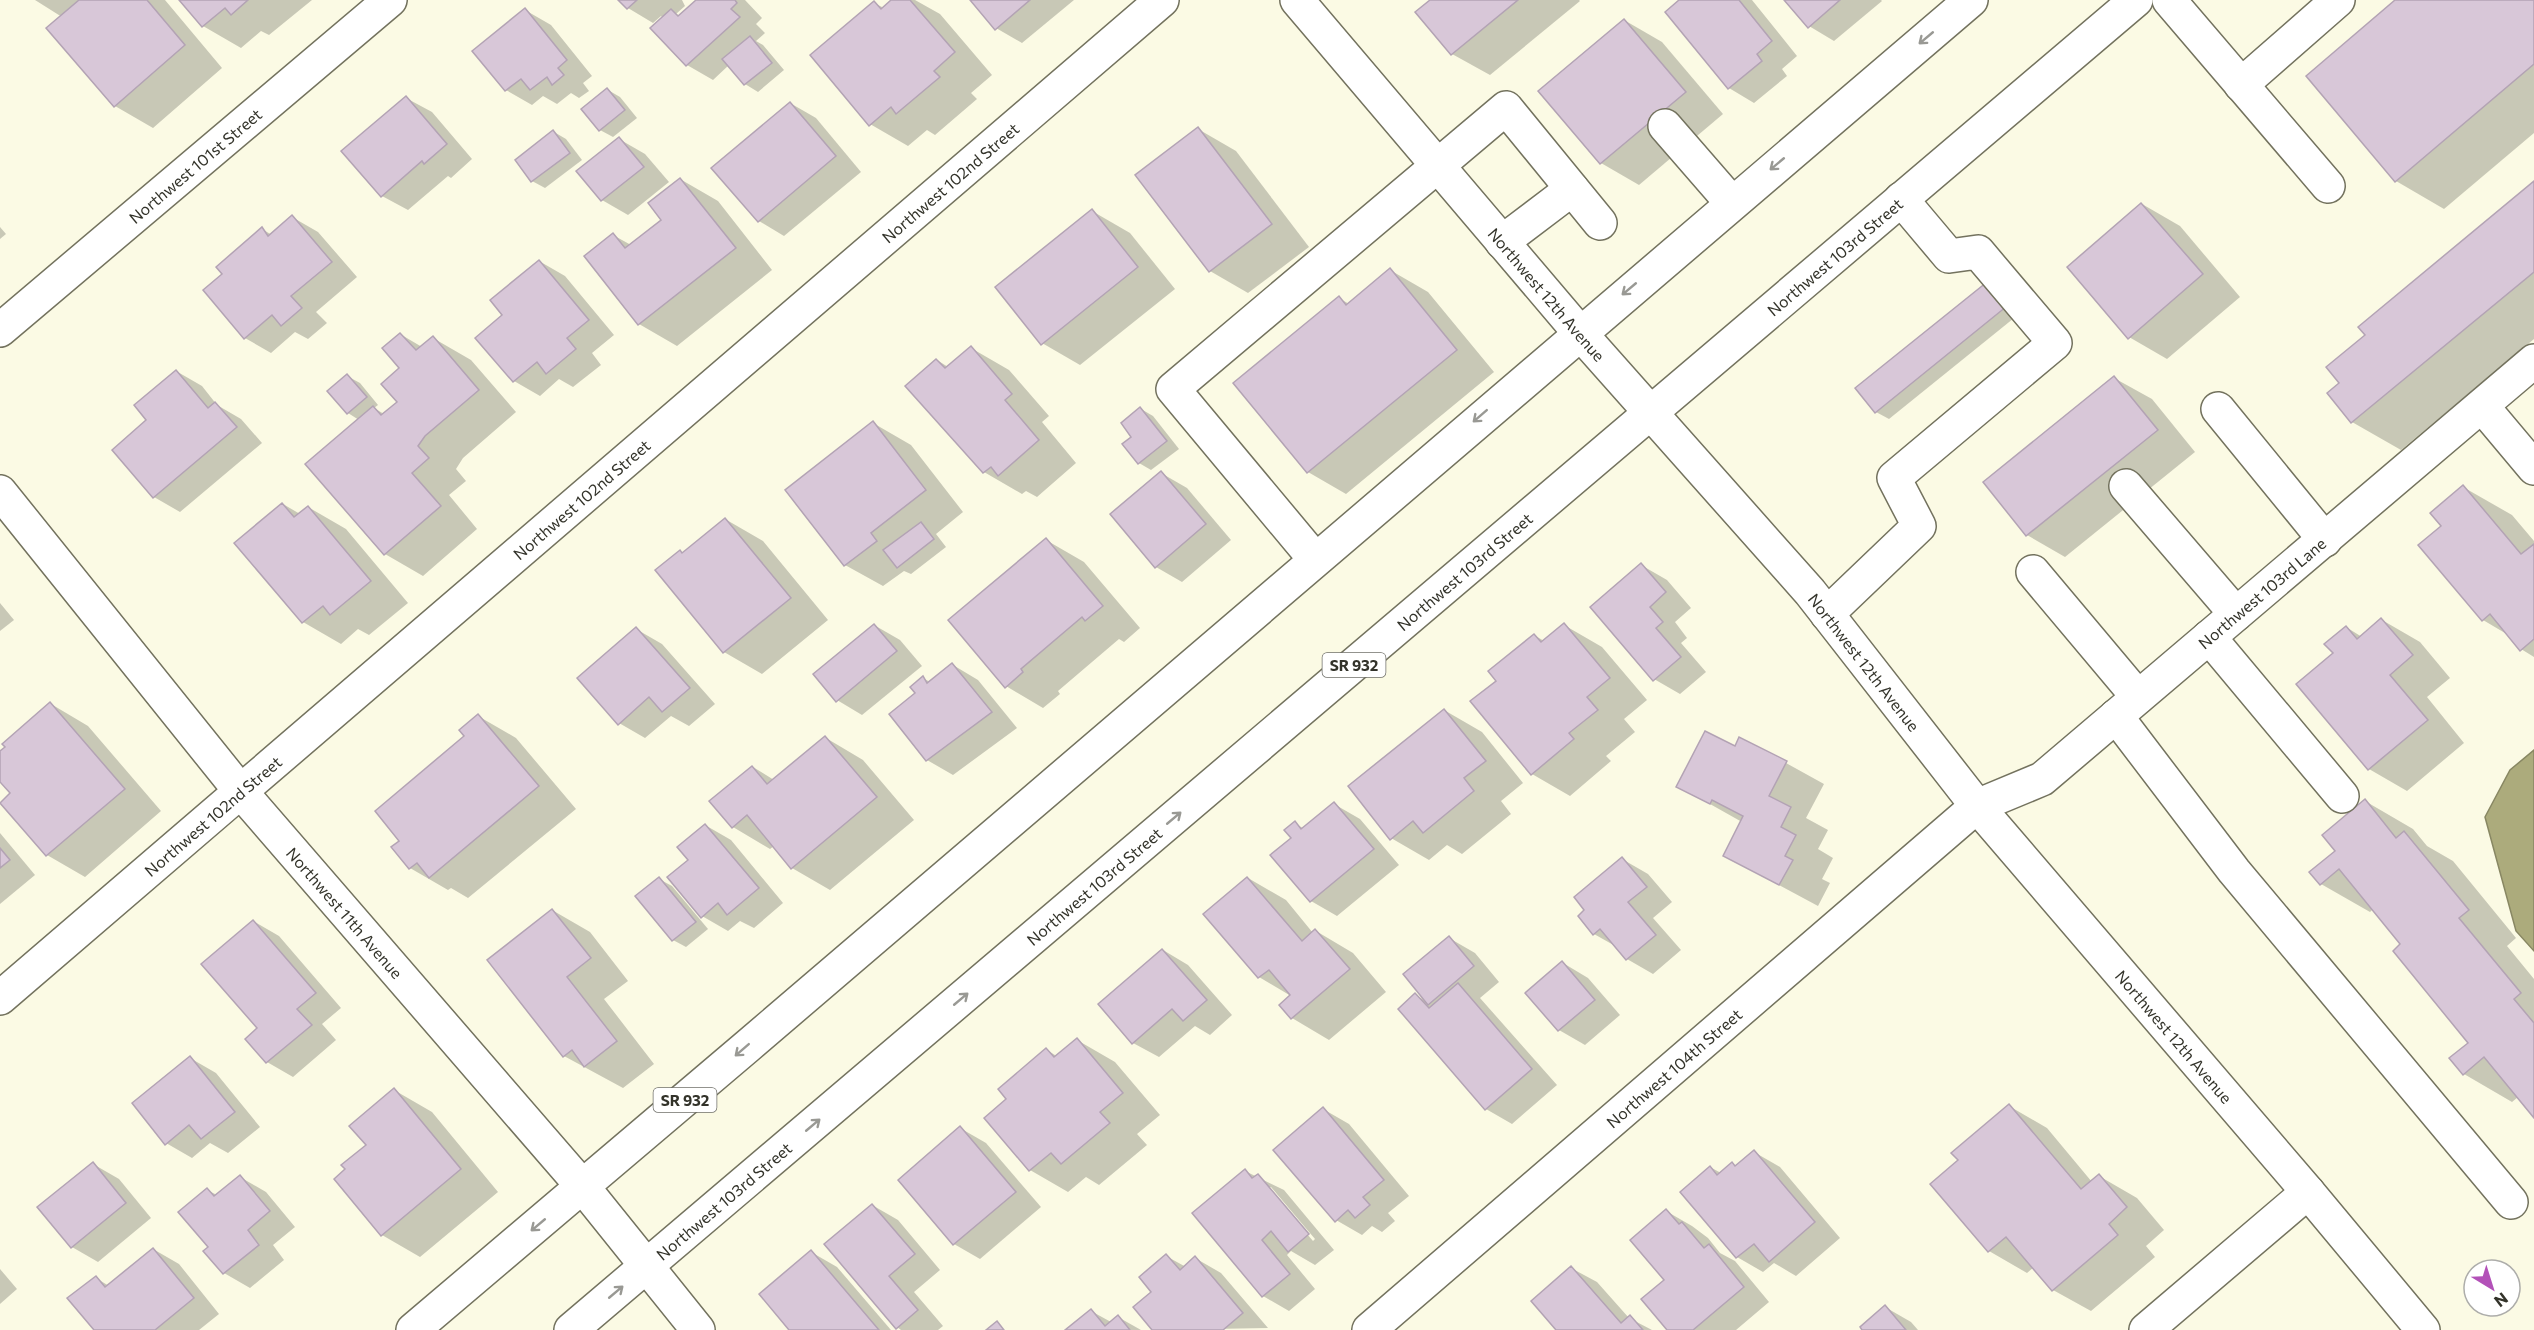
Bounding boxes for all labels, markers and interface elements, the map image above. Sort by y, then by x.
one-way arrow [1919,31,1935,44]
street label: Northwest 101st Street [124,104,265,227]
street label: Northwest 102nd Street [877,118,1022,246]
one-way arrow [1770,157,1786,170]
street label: Northwest 103rd Street [1763,193,1906,319]
street label: Northwest 12th Avenue [1485,223,1609,365]
one-way arrow [1621,283,1637,296]
one-way arrow [1473,409,1488,423]
street label: Northwest 102nd Street [509,435,654,563]
street label: Northwest 103rd Street [1393,508,1536,634]
street label: Northwest 103rd Lane [2194,533,2329,652]
street label: Northwest 12th Avenue [1805,589,1924,734]
road number: SR 932 [1322,653,1386,677]
street label: Northwest 102nd Street [140,751,285,880]
one-way arrow [1166,811,1181,825]
street label: Northwest 103rd Street [1022,823,1166,949]
street label: Northwest 11th Avenue [283,843,407,982]
street label: Northwest 12th Avenue [2112,966,2237,1107]
one-way arrow [953,992,968,1006]
street label: Northwest 104th Street [1602,1004,1745,1131]
one-way arrow [734,1044,750,1057]
road number: SR 932 [654,1088,716,1112]
one-way arrow [805,1119,821,1132]
street label: Northwest 103rd Street [652,1137,795,1263]
one-way arrow [530,1218,546,1231]
north arrow [2462,1258,2522,1318]
one-way arrow [608,1286,624,1299]
text: N [2491,1289,2512,1311]

